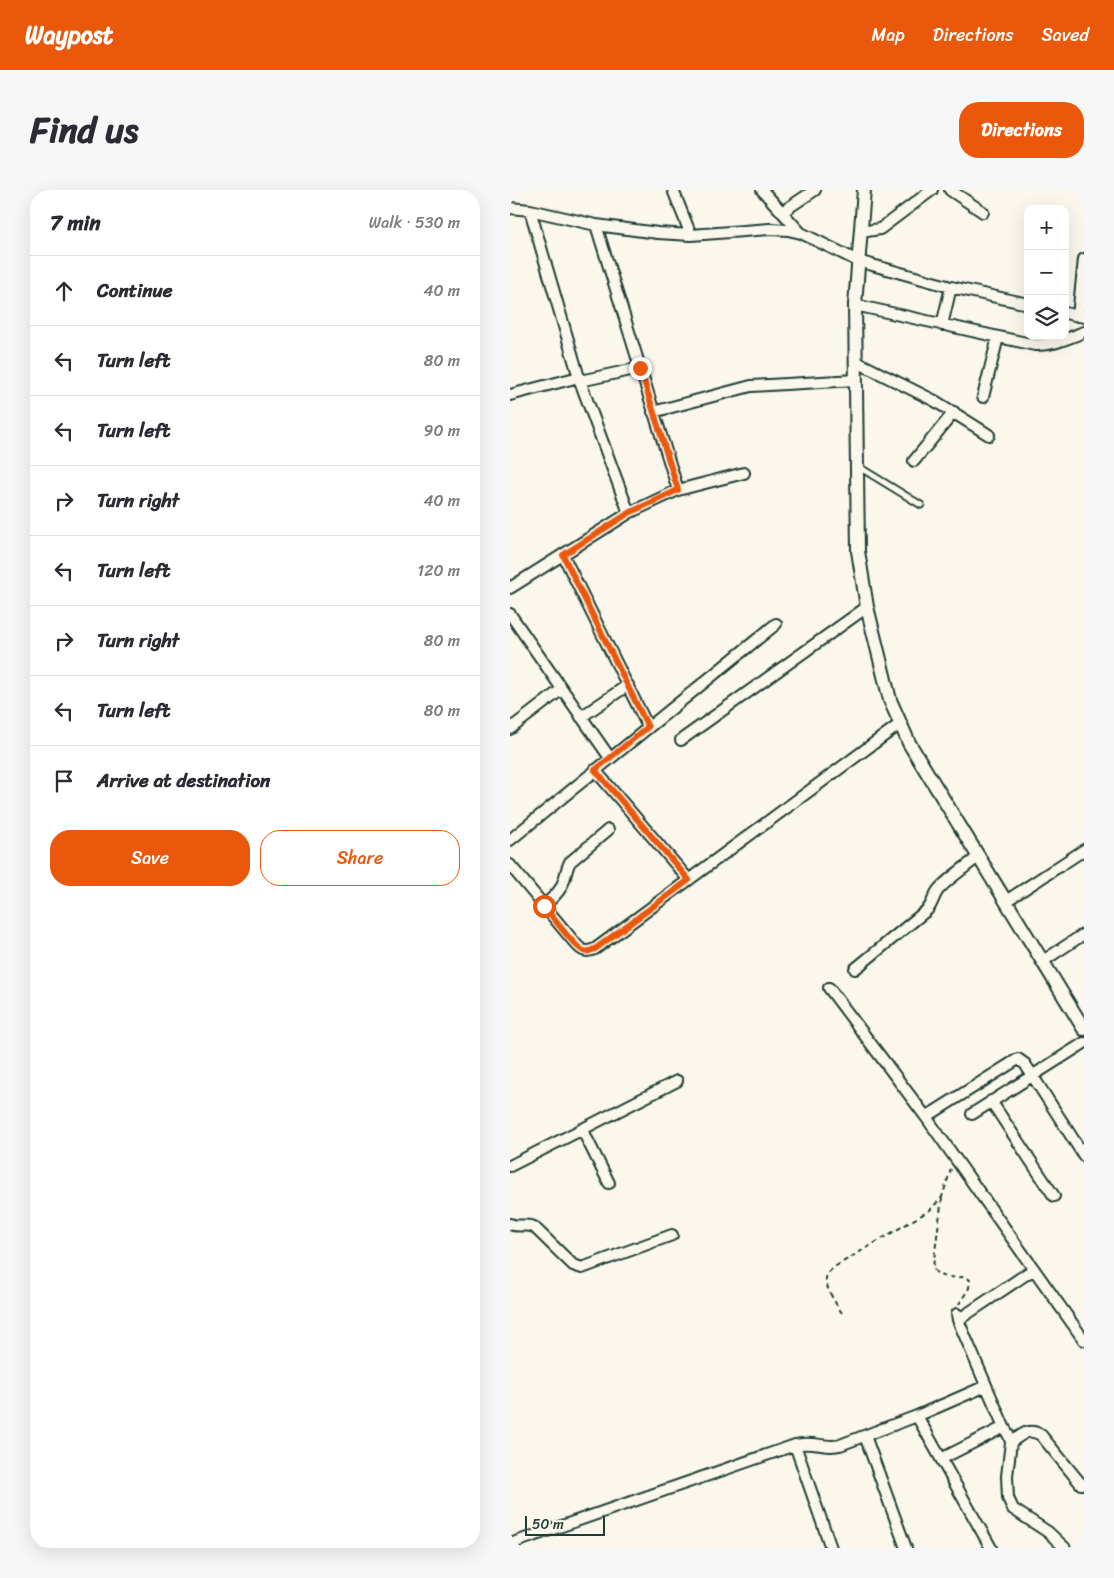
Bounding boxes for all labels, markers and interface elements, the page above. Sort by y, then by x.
text: Waypost [25,14,113,56]
text: Map [872,19,905,51]
text: Directions [933,19,1014,51]
text: Saved [1042,19,1089,51]
text: Find us [30,99,138,161]
button: Directions [959,102,1084,158]
text: 7 min [50,204,101,242]
map controls [1024,205,1069,340]
button: + [1024,205,1069,250]
text: Walk · 530 m [369,208,460,237]
button: − [1024,250,1069,295]
text: Continue [97,274,173,307]
text: 40 m [423,276,460,305]
icon: ahead [50,277,78,305]
button: layers [1024,295,1069,340]
text: Turn left [97,344,170,377]
text: 80 m [424,346,460,375]
icon: left [50,347,78,375]
route end [629,357,652,380]
text: Turn left [97,414,170,447]
text: 90 m [424,416,460,445]
icon: left [50,417,78,445]
text: Turn right [97,484,179,517]
text: 40 m [423,486,460,515]
icon: right [50,487,78,515]
text: Turn left [97,554,170,587]
text: 120 m [417,556,460,585]
icon: left [50,557,78,585]
text: Turn right [97,624,179,657]
text: 80 m [424,626,460,655]
icon: right [50,627,78,655]
text: Turn left [97,694,170,727]
text: 80 m [424,696,460,725]
icon: left [50,697,78,725]
text: Arrive at destination [97,764,270,797]
icon: arrive [50,767,78,795]
button: Save [50,830,250,886]
button: Share [260,830,460,886]
route start [533,895,556,918]
text: 50 m [532,1512,564,1537]
scale bar [525,1513,605,1536]

